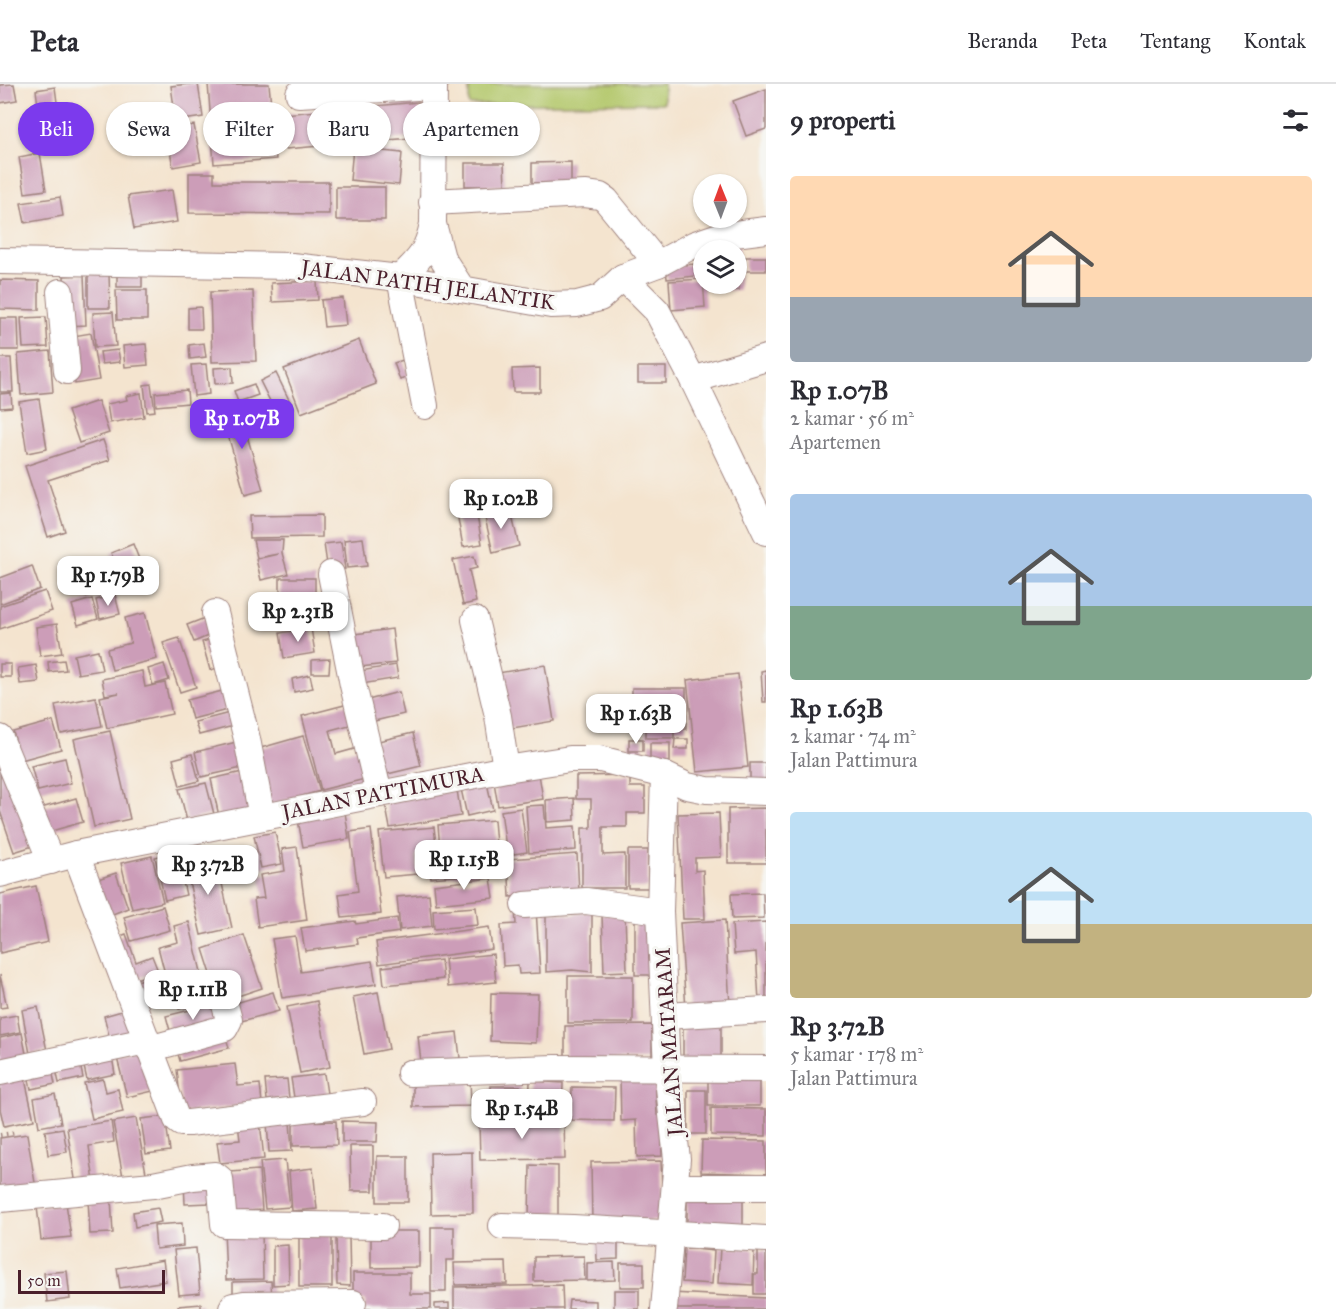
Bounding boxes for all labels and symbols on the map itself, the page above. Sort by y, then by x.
north arrow [693,174,747,228]
street label: JALAN PATIH JELANTIK [297,254,558,316]
pin: Rp 1.07B [180,399,304,450]
pin: Rp 1.02B [439,479,563,530]
pin: Rp 1.79B [46,556,170,607]
pin: Rp 2.31B [236,592,360,643]
pin: Rp 1.63B [574,694,698,745]
street label: JALAN PATTIMURA [278,761,486,826]
pin: Rp 1.15B [402,840,526,891]
pin: Rp 3.72B [146,845,270,896]
street label: JALAN MATARAM [649,947,689,1139]
pin: Rp 1.11B [131,970,255,1021]
pin: Rp 1.54B [460,1089,584,1140]
scale bar [18,1267,165,1294]

